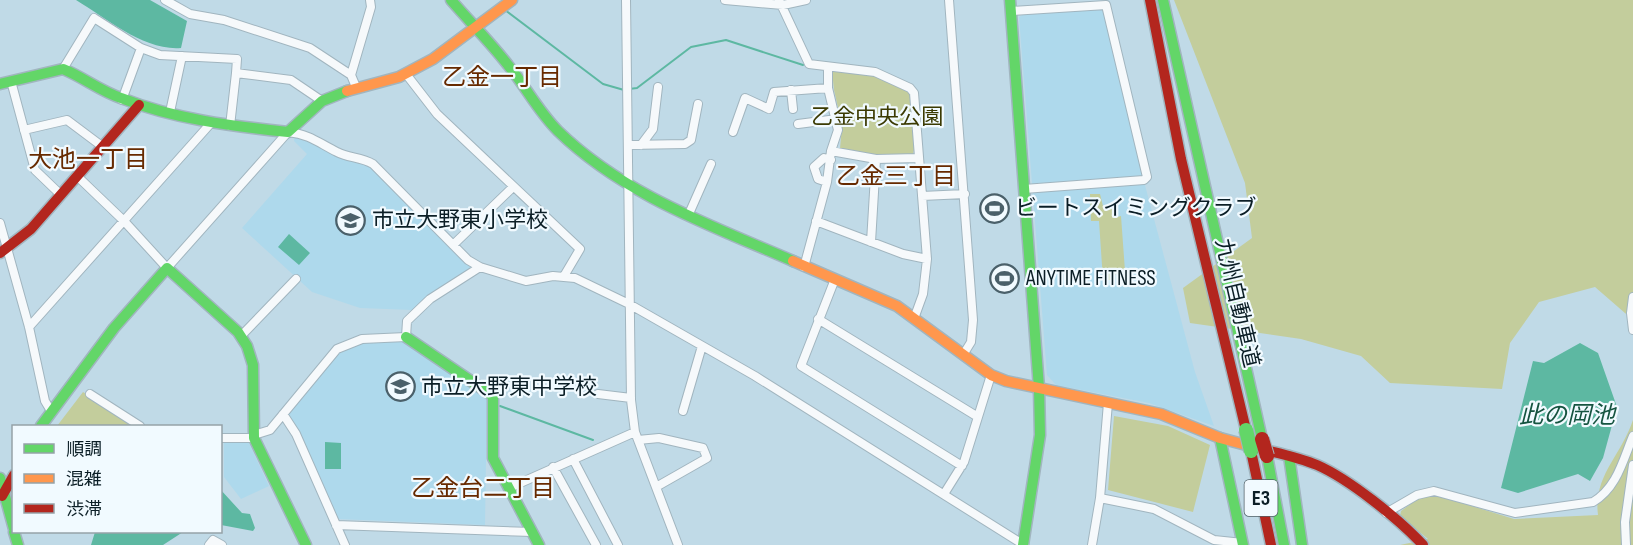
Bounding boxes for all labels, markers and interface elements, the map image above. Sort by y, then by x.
district label: 乙金一丁目 [442,63,562,92]
park label: 乙金中央公園 [811,104,943,131]
district label: 大池一丁目 [28,145,148,174]
district label: 乙金三丁目 [836,162,956,191]
sports icon: ビートスイミングクラブ [978,192,1010,224]
place label: ビートスイミングクラブ [1015,195,1257,222]
school or university icon: 市立大野東小学校 [335,204,367,236]
place label: 市立大野東小学校 [372,207,548,234]
street label: 九州自動車道 [1209,236,1265,370]
sports icon: ANYTIME FITNESS [989,262,1021,294]
place label: ANYTIME FITNESS [1025,265,1156,292]
school or university icon: 市立大野東中学校 [384,371,416,403]
place label: 市立大野東中学校 [421,374,597,401]
water label: 此の岡池 [1519,401,1617,430]
legend [12,425,222,533]
text: 順調 [66,439,102,460]
text: 混雑 [66,469,102,490]
district label: 乙金台二丁目 [411,474,555,503]
road number: E3 [1244,480,1278,516]
text: 渋滞 [66,499,102,520]

